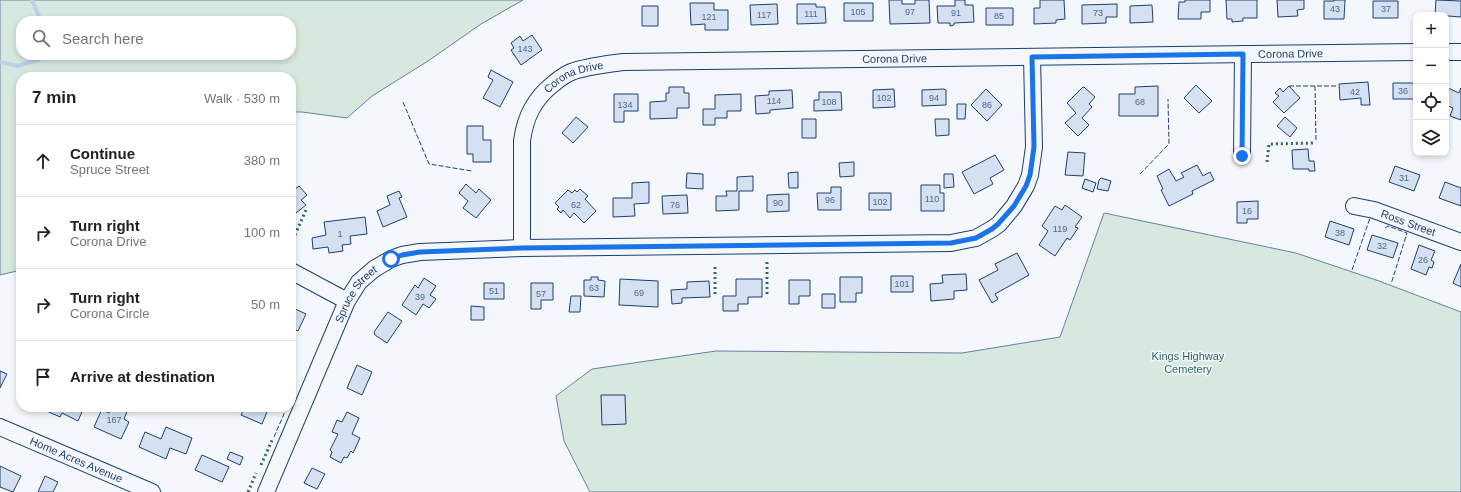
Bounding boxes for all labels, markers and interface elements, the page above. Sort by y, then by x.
house number: 43 [1330,4,1340,14]
house number: 37 [1381,4,1391,14]
house number: 105 [850,7,866,17]
house number: 97 [905,7,915,17]
house number: 91 [951,8,961,18]
house number: 73 [1093,8,1103,18]
house number: 111 [804,9,818,19]
house number: 117 [757,10,771,20]
house number: 85 [994,11,1004,21]
house number: 121 [701,12,717,22]
map controls [1413,12,1449,156]
button: + [1413,12,1449,48]
search box [16,16,296,60]
icon: search [30,27,52,49]
text: Search here [62,30,144,47]
house number: 143 [517,44,533,54]
street label: Corona Drive [1258,47,1323,60]
button: − [1413,48,1449,84]
street label: Corona Drive [862,52,927,65]
street label: Corona Drive [541,59,604,95]
button: locate [1413,84,1449,120]
house number: 36 [1398,86,1408,96]
house number: 42 [1350,87,1360,97]
text: 7 min [32,88,76,107]
text: Walk · 530 m [204,91,280,106]
house number: 102 [876,93,892,103]
house number: 94 [929,93,939,103]
house number: 114 [767,96,781,106]
house number: 108 [821,97,837,107]
house number: 68 [1135,97,1145,107]
house number: 134 [617,100,633,110]
house number: 86 [982,100,992,110]
button: layers [1413,120,1449,156]
text: Continue [70,145,135,162]
route end [1233,147,1251,165]
icon: ahead [32,150,54,172]
text: 380 m [244,153,280,168]
text: Spruce Street [70,162,150,177]
house number: 31 [1399,173,1409,183]
house number: 110 [925,194,939,204]
house number: 96 [825,195,835,205]
house number: 102 [872,197,888,207]
house number: 90 [773,198,783,208]
house number: 62 [571,200,581,210]
house number: 76 [670,200,680,210]
house number: 16 [1242,206,1252,216]
street label: Ross Street [1379,207,1437,238]
text: Turn right [70,217,140,234]
icon: right [32,222,54,244]
house number: 119 [1053,224,1067,234]
text: 100 m [244,225,280,240]
house number: 38 [1335,228,1345,238]
house number: 1 [337,229,343,239]
text: Corona Drive [70,234,147,249]
house number: 32 [1377,241,1387,251]
route start [382,250,400,268]
house number: 26 [1418,255,1428,265]
street label: Spruce Street [332,263,379,325]
house number: 101 [894,279,910,289]
house number: 63 [589,283,599,293]
house number: 51 [489,286,499,296]
house number: 69 [634,288,644,298]
text: Turn right [70,289,140,306]
house number: 57 [536,289,546,299]
house number: 39 [415,292,425,302]
icon: right [32,294,54,316]
text: 50 m [251,297,280,312]
text: Corona Circle [70,306,149,321]
park label: Kings Highway Cemetery [1152,350,1225,375]
icon: arrive [32,366,54,388]
text: Arrive at destination [70,368,215,385]
house number: 167 [106,415,122,425]
street label: Home Acres Avenue [28,435,124,485]

